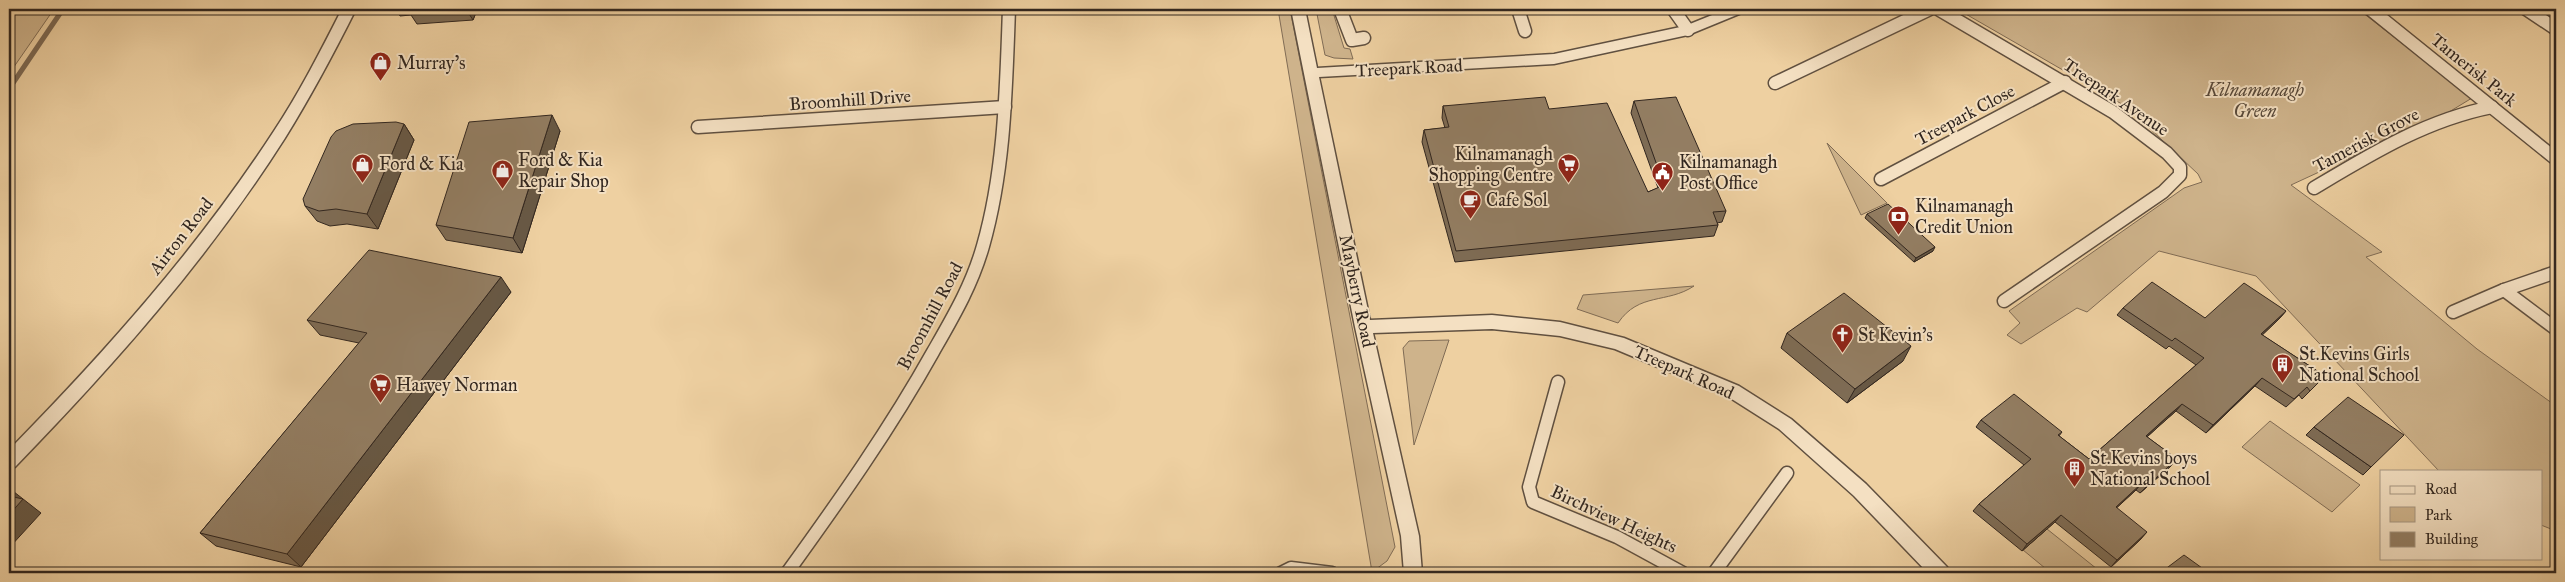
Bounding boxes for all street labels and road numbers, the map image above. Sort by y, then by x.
street label: Tamerisk Park [2427,29,2522,112]
street label: Treepark Avenue [2059,53,2173,141]
street label: Treepark Road [1355,54,1463,82]
street label: Treepark Close [1912,80,2018,150]
street label: Broomhill Drive [788,85,912,115]
street label: Tamerisk Grove [2309,103,2423,177]
street label: Airton Road [144,193,218,280]
street label: Mayberry Road [1334,233,1380,349]
street label: Broomhill Road [892,258,968,374]
street label: Treepark Road [1630,340,1738,404]
street label: Birchview Heights [1547,480,1681,559]

